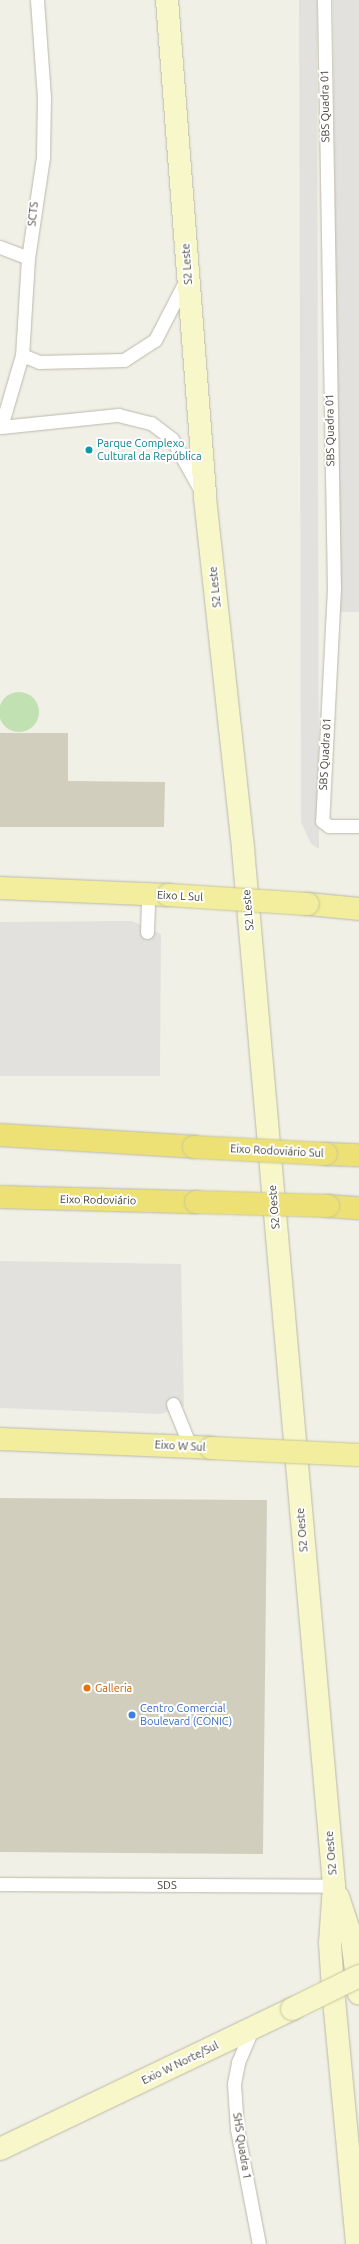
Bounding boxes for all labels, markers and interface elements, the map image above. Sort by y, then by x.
street label: SBS Quadra 01 [318,70,332,142]
street label: SCTS [25,201,41,227]
street label: S2 Leste [179,243,195,285]
street label: SBS Quadra 01 [323,394,337,466]
place label: Parque Complexo Cultural da República [97,437,202,463]
marker: Parque Complexo Cultural da República [84,445,94,455]
street label: S2 Leste [206,566,224,608]
street label: SBS Quadra 01 [317,717,333,791]
street label: Eixo L Sul [157,888,203,904]
street label: S2 Leste [240,889,256,931]
street label: Eixo Rodoviário Sul [230,1142,324,1160]
street label: S2 Oeste [265,1184,283,1230]
street label: Eixo Rodoviário [60,1193,136,1207]
street label: Eixo W Sul [154,1438,206,1454]
street label: S2 Oeste [293,1507,311,1553]
place label: Galleria [95,1681,132,1695]
marker: Galleria [82,1683,92,1693]
place label: Centro Comercial Boulevard (CONIC) [140,1702,232,1728]
marker: Centro Comercial Boulevard (CONIC) [127,1710,137,1720]
street label: S2 Oeste [322,1830,340,1876]
street label: SDS [157,1878,177,1892]
street label: Exio W Norte/Sul [139,2039,221,2087]
street label: SHS Quadra 1 [230,2112,254,2180]

